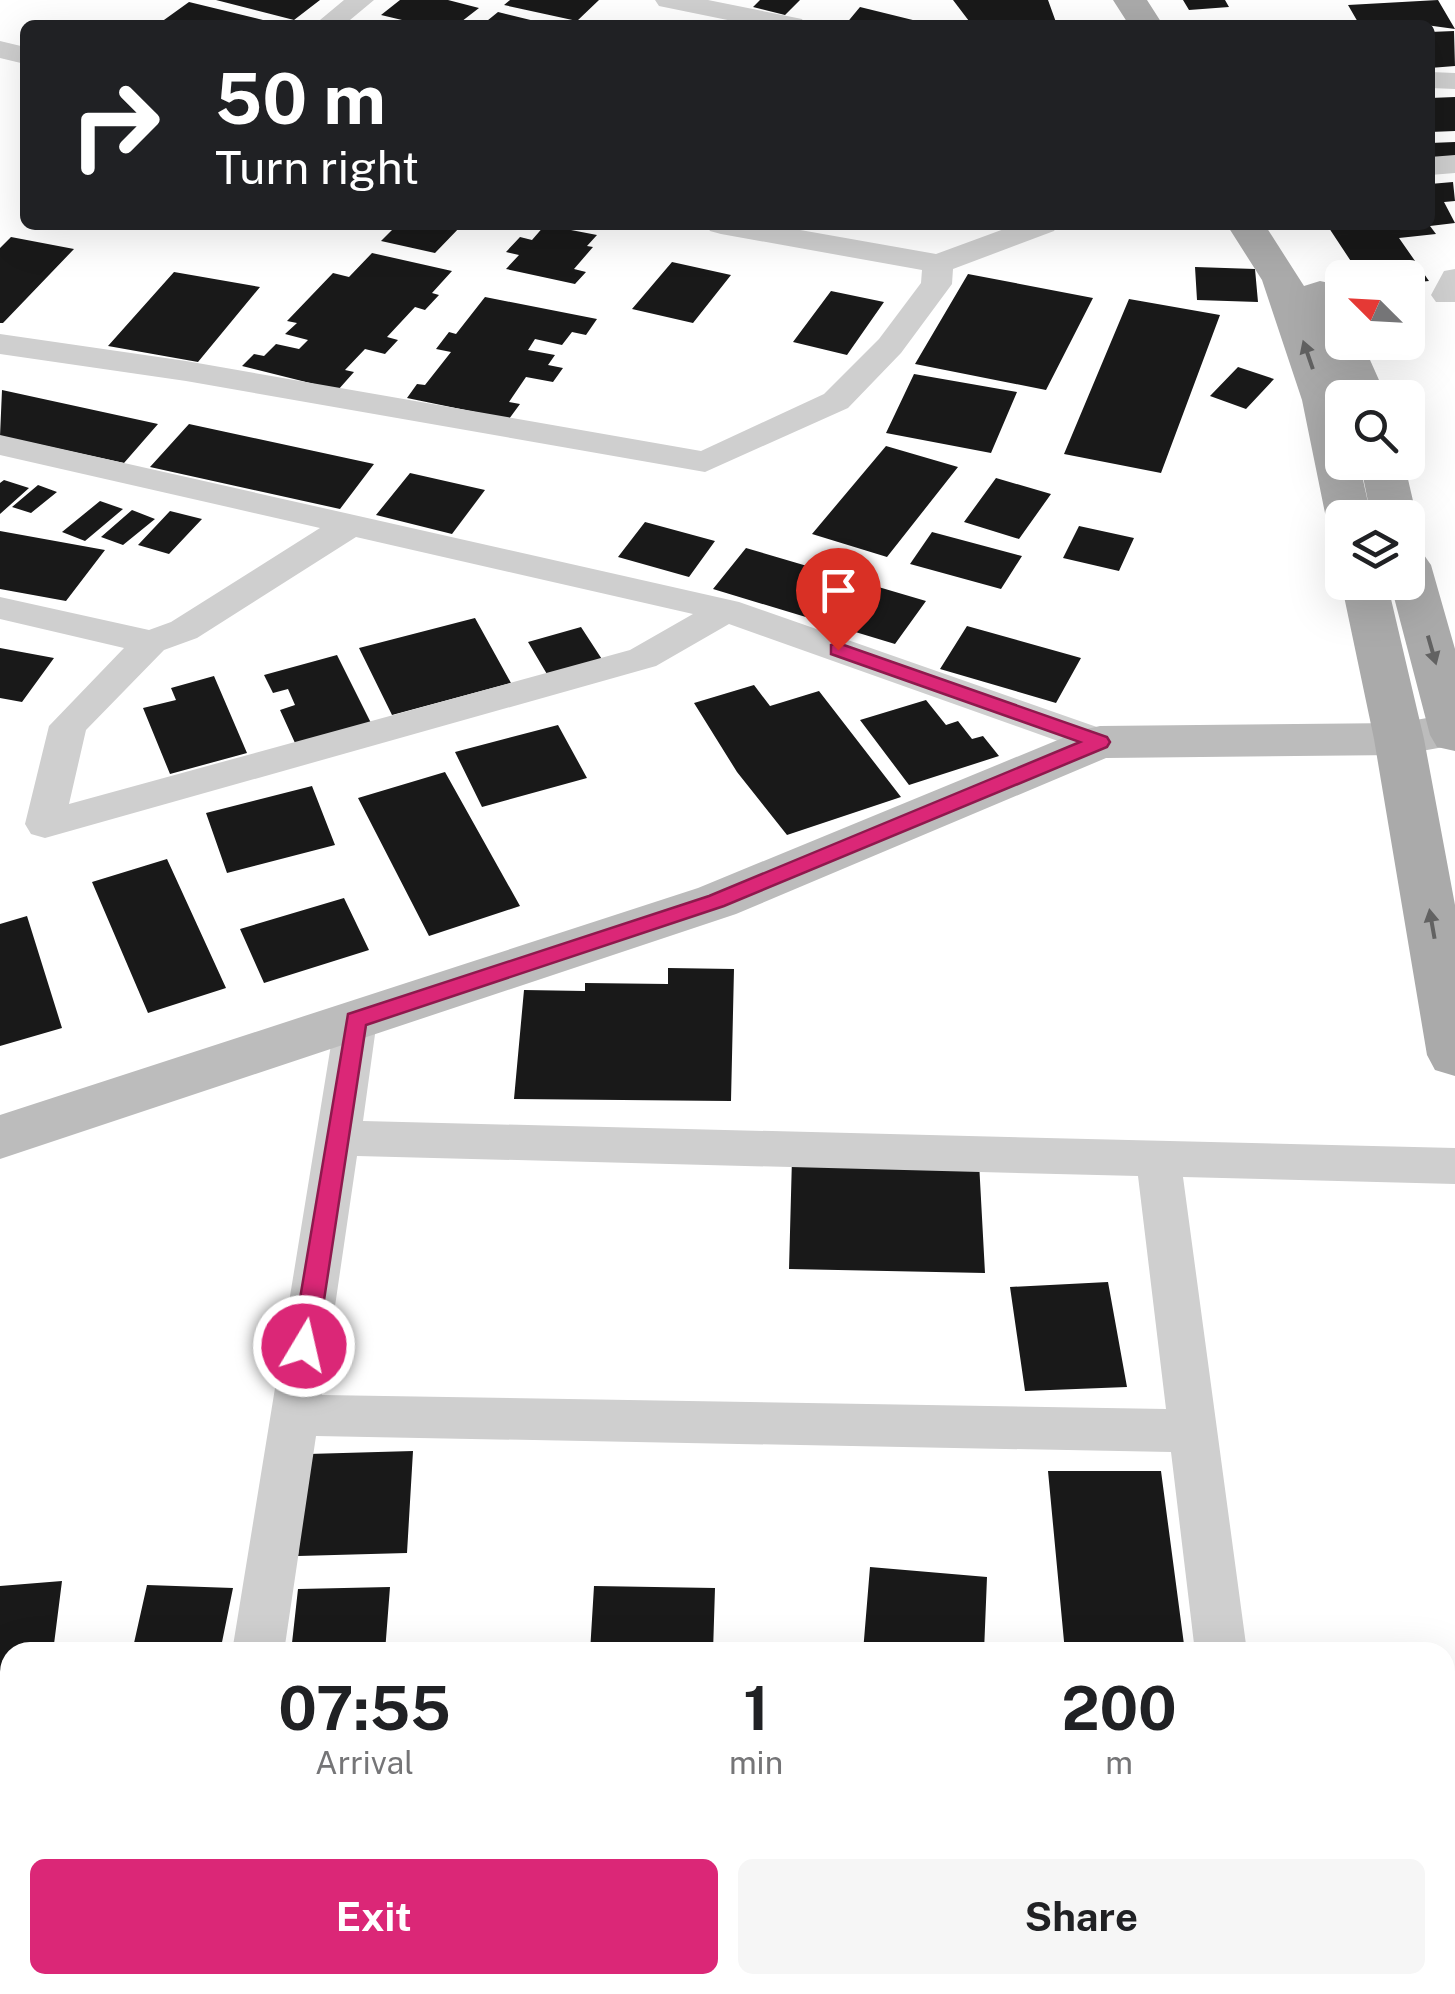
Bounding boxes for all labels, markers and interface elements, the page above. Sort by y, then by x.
text: 50 m [215,57,386,140]
icon: right [50,60,180,190]
text: Turn right [215,141,419,194]
north arrow [1325,260,1425,360]
map controls [1325,260,1425,600]
one-way arrow [1299,340,1314,370]
button: search [1325,380,1425,480]
button: layers [1325,500,1425,600]
pin [796,548,881,651]
icon: arrive [811,563,866,618]
one-way arrow [1424,634,1440,665]
one-way arrow [1424,908,1439,940]
position arrow [252,1294,356,1398]
text: 07:55 [278,1673,451,1744]
text: 1 [743,1673,769,1744]
text: 200 [1061,1673,1177,1744]
text: Arrival [315,1744,414,1781]
text: min [729,1744,783,1781]
text: m [1105,1744,1133,1781]
button: Exit [30,1859,718,1974]
button: Share [738,1859,1425,1974]

